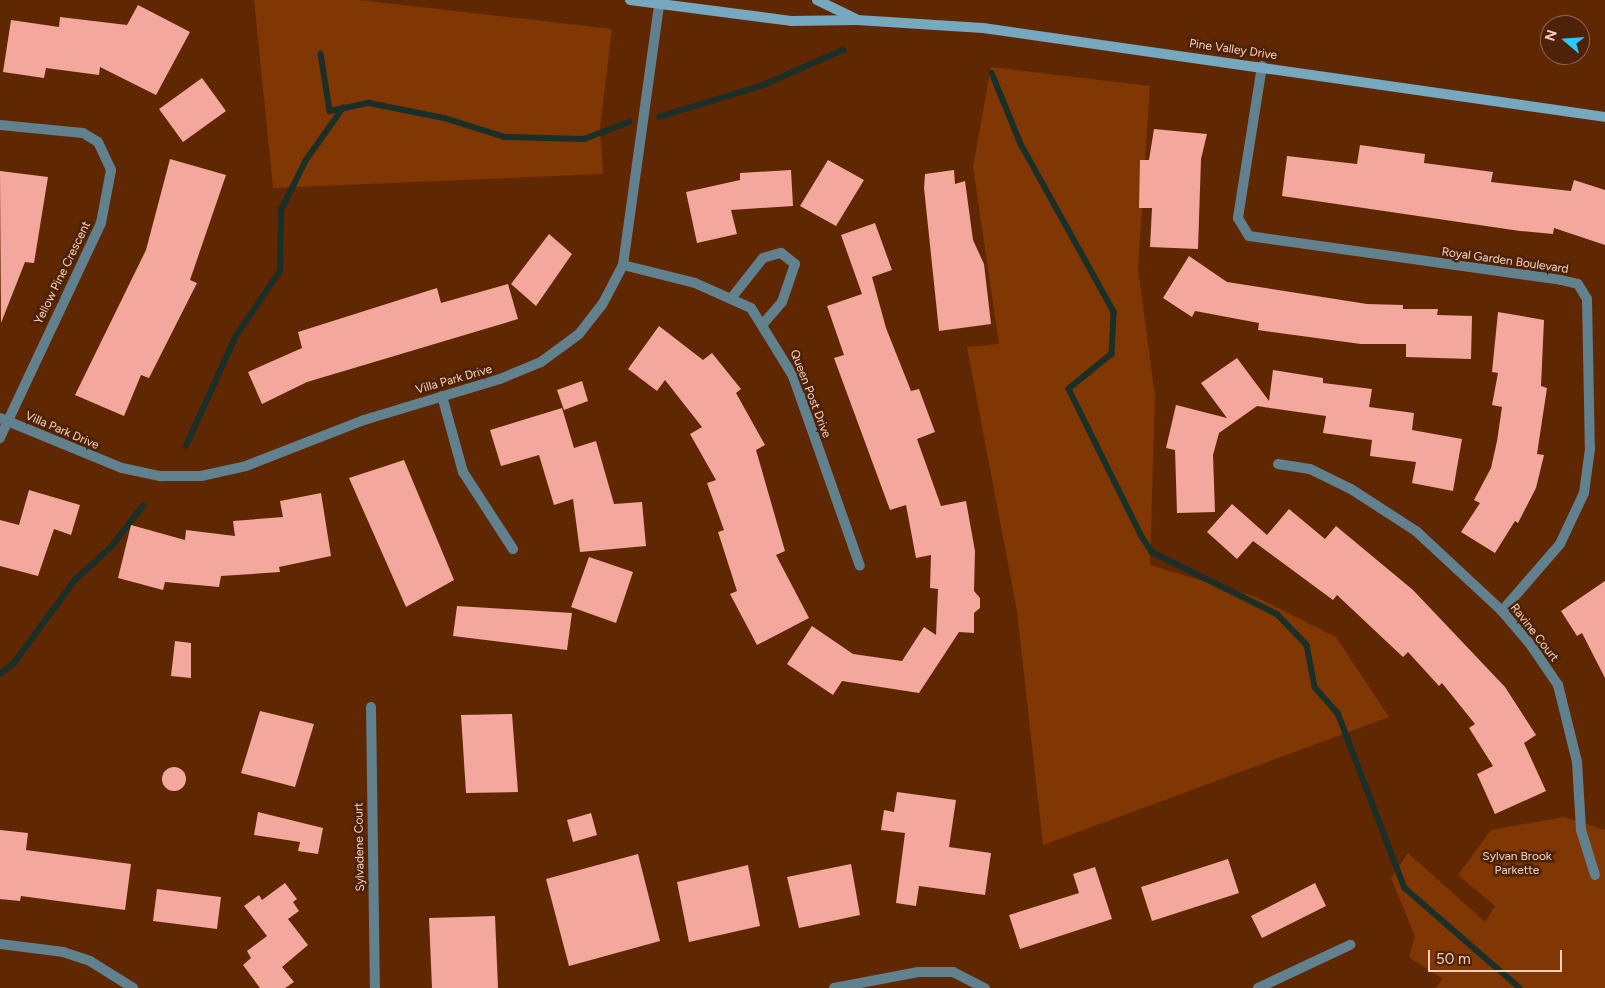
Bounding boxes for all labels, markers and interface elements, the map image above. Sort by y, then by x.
north arrow [1540,15,1590,65]
text: N [1541,28,1561,43]
street label: Pine Valley Drive [1188,37,1278,63]
street label: Yellow Pine Crescent [32,219,94,327]
street label: Royal Garden Boulevard [1441,245,1569,277]
street label: Queen Post Drive [787,348,833,440]
street label: Villa Park Drive [414,362,494,398]
street label: Villa Park Drive [23,409,101,453]
street label: Ravine Court [1507,601,1561,665]
street label: Sylvadene Court [352,802,368,892]
park label: Sylvan Brook Parkette [1482,850,1552,878]
scale bar [1430,940,1564,972]
text: 50 m [1436,950,1471,968]

